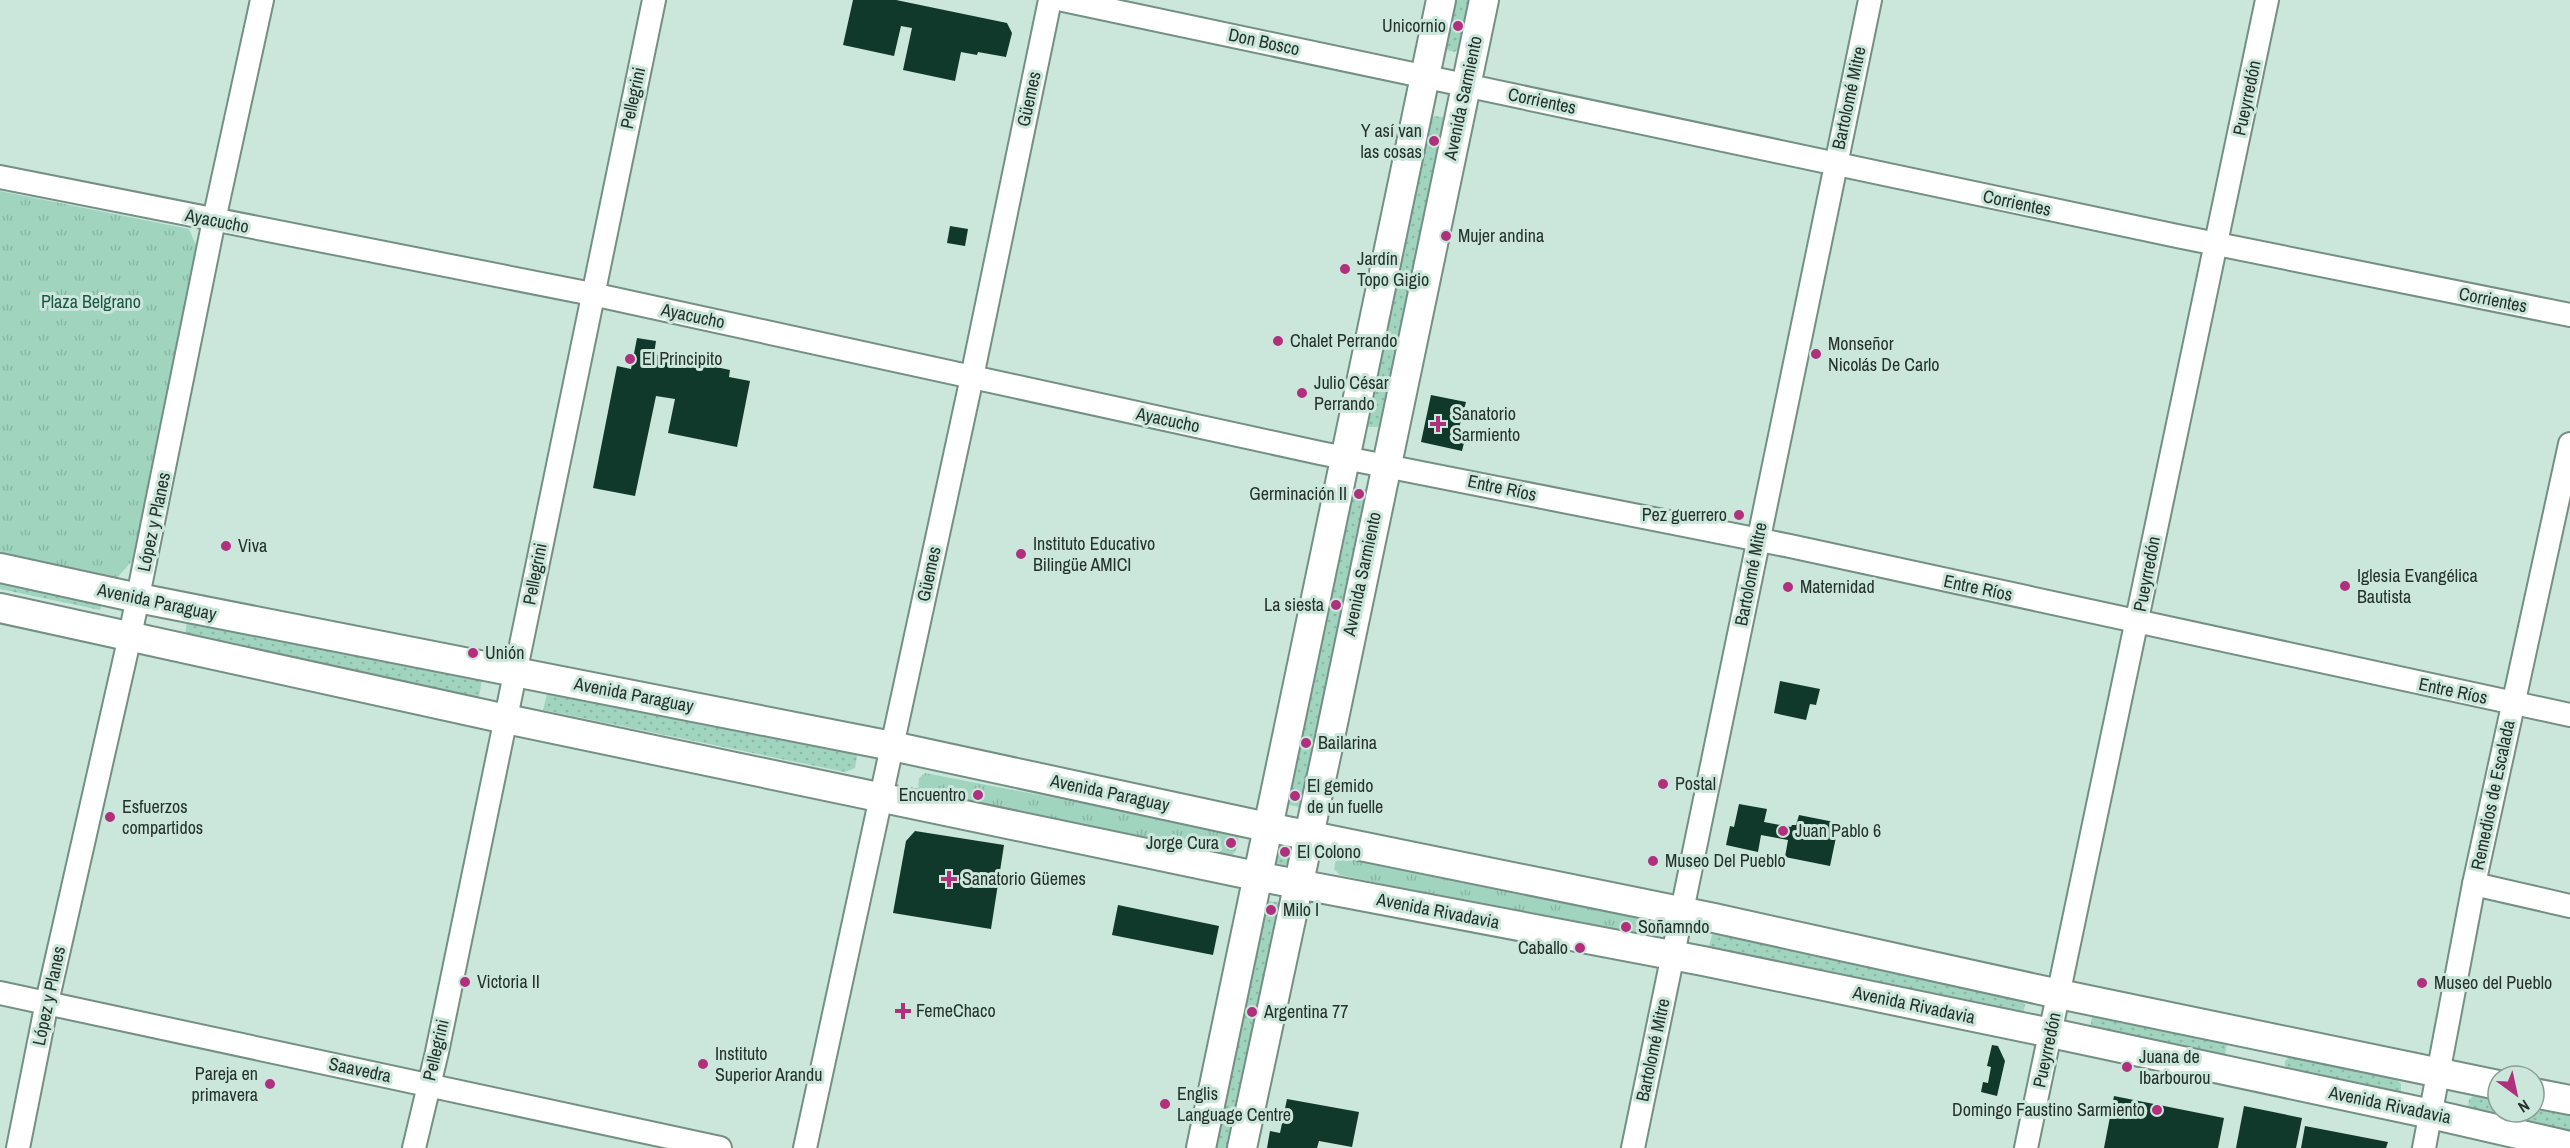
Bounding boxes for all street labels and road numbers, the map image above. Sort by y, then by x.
street label: Don Bosco [1226,22,1302,61]
street label: Avenida Sarmiento [1437,34,1488,163]
street label: Bartolomé Mitre [1825,44,1872,152]
street label: Pueyrredón [2226,58,2267,138]
street label: Pellegrini [614,65,651,131]
street label: Güemes [1010,69,1047,129]
street label: Corrientes [1506,81,1578,120]
street label: Corrientes [1981,183,2053,222]
street label: Ayacucho [182,202,251,239]
street label: Corrientes [2457,281,2529,318]
street label: Ayacucho [658,296,727,334]
street label: Ayacucho [1133,400,1202,438]
street label: Entre Ríos [1465,468,1539,507]
street label: López y Planes [131,470,176,574]
street label: Avenida Sarmiento [1336,510,1387,639]
street label: Bartolomé Mitre [1728,520,1773,628]
street label: Pueyrredón [2127,534,2166,614]
street label: Pellegrini [516,541,553,607]
street label: Güemes [910,544,947,604]
street label: Entre Ríos [1941,568,2015,607]
street label: Avenida Paraguay [94,576,220,626]
street label: Avenida Paraguay [571,670,697,718]
street label: Entre Ríos [2416,671,2490,710]
street label: Remedios de Escalada [2464,718,2521,872]
street label: Avenida Paraguay [1047,767,1173,817]
street label: Avenida Rivadavia [1374,886,1502,935]
street label: López y Planes [26,944,71,1048]
street label: Avenida Rivadavia [1850,979,1978,1030]
street label: Bartolomé Mitre [1629,996,1676,1104]
street label: Pueyrredón [2026,1010,2067,1090]
street label: Pellegrini [416,1017,455,1083]
street label: Saavedra [327,1051,394,1088]
street label: Avenida Rivadavia [2326,1079,2454,1130]

